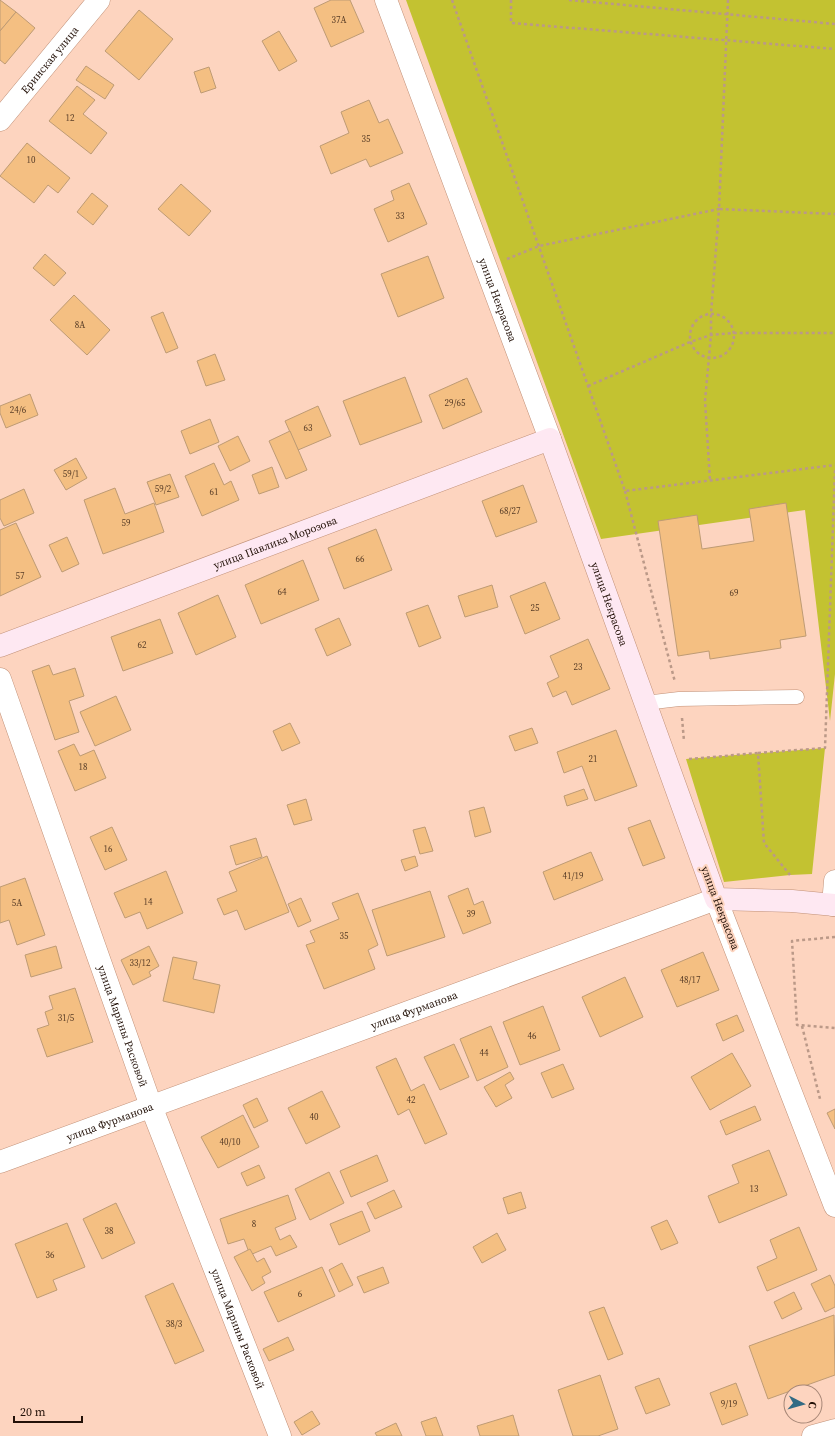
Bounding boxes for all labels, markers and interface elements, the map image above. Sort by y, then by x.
house number: 37А [332,14,347,26]
street label: Еринская улица [17,23,82,97]
house number: 12 [65,112,75,124]
house number: 35 [361,133,371,145]
house number: 10 [26,154,36,166]
house number: 33 [395,210,405,222]
street label: улица Некрасова [476,256,521,344]
house number: 8А [75,319,85,331]
house number: 29/65 [445,397,466,409]
house number: 24/6 [10,404,27,416]
house number: 63 [303,422,313,434]
house number: 59/1 [63,468,79,480]
house number: 59/2 [155,483,172,495]
house number: 61 [209,486,219,498]
house number: 68/27 [500,505,521,517]
street label: улица Павлика Морозова [211,512,339,573]
house number: 59 [121,517,131,529]
house number: 66 [355,553,365,565]
street label: улица Некрасова [587,560,632,648]
house number: 57 [15,570,25,582]
house number: 64 [277,586,287,598]
house number: 69 [729,587,739,599]
house number: 25 [530,602,540,614]
house number: 62 [137,639,147,651]
house number: 23 [573,661,583,673]
house number: 21 [588,753,598,765]
house number: 18 [78,761,88,773]
house number: 16 [103,843,113,855]
street label: улица Некрасова [697,864,743,952]
house number: 41/19 [563,870,584,882]
house number: 14 [143,896,153,908]
house number: 5А [12,897,22,909]
house number: 39 [466,908,476,920]
house number: 35 [339,930,349,942]
house number: 33/12 [130,957,151,969]
street label: улица Марины Расковой [94,963,151,1089]
house number: 48/17 [680,974,701,986]
street label: улица Фурманова [368,987,460,1033]
house number: 31/5 [58,1012,75,1024]
house number: 46 [527,1030,537,1042]
house number: 44 [479,1047,489,1059]
house number: 42 [406,1094,416,1106]
street label: улица Фурманова [64,1099,156,1144]
house number: 40 [309,1111,319,1123]
house number: 40/10 [220,1136,241,1148]
house number: 13 [749,1183,759,1195]
house number: 8 [252,1218,257,1230]
house number: 38 [104,1225,114,1237]
house number: 36 [45,1249,55,1261]
street label: улица Марины Расковой [208,1266,268,1391]
house number: 6 [298,1288,303,1300]
house number: 38/3 [166,1318,183,1330]
north arrow [783,1384,823,1424]
scale bar [14,1398,82,1424]
house number: 9/19 [721,1398,738,1410]
text: С [805,1401,820,1409]
text: 20 m [20,1404,46,1420]

